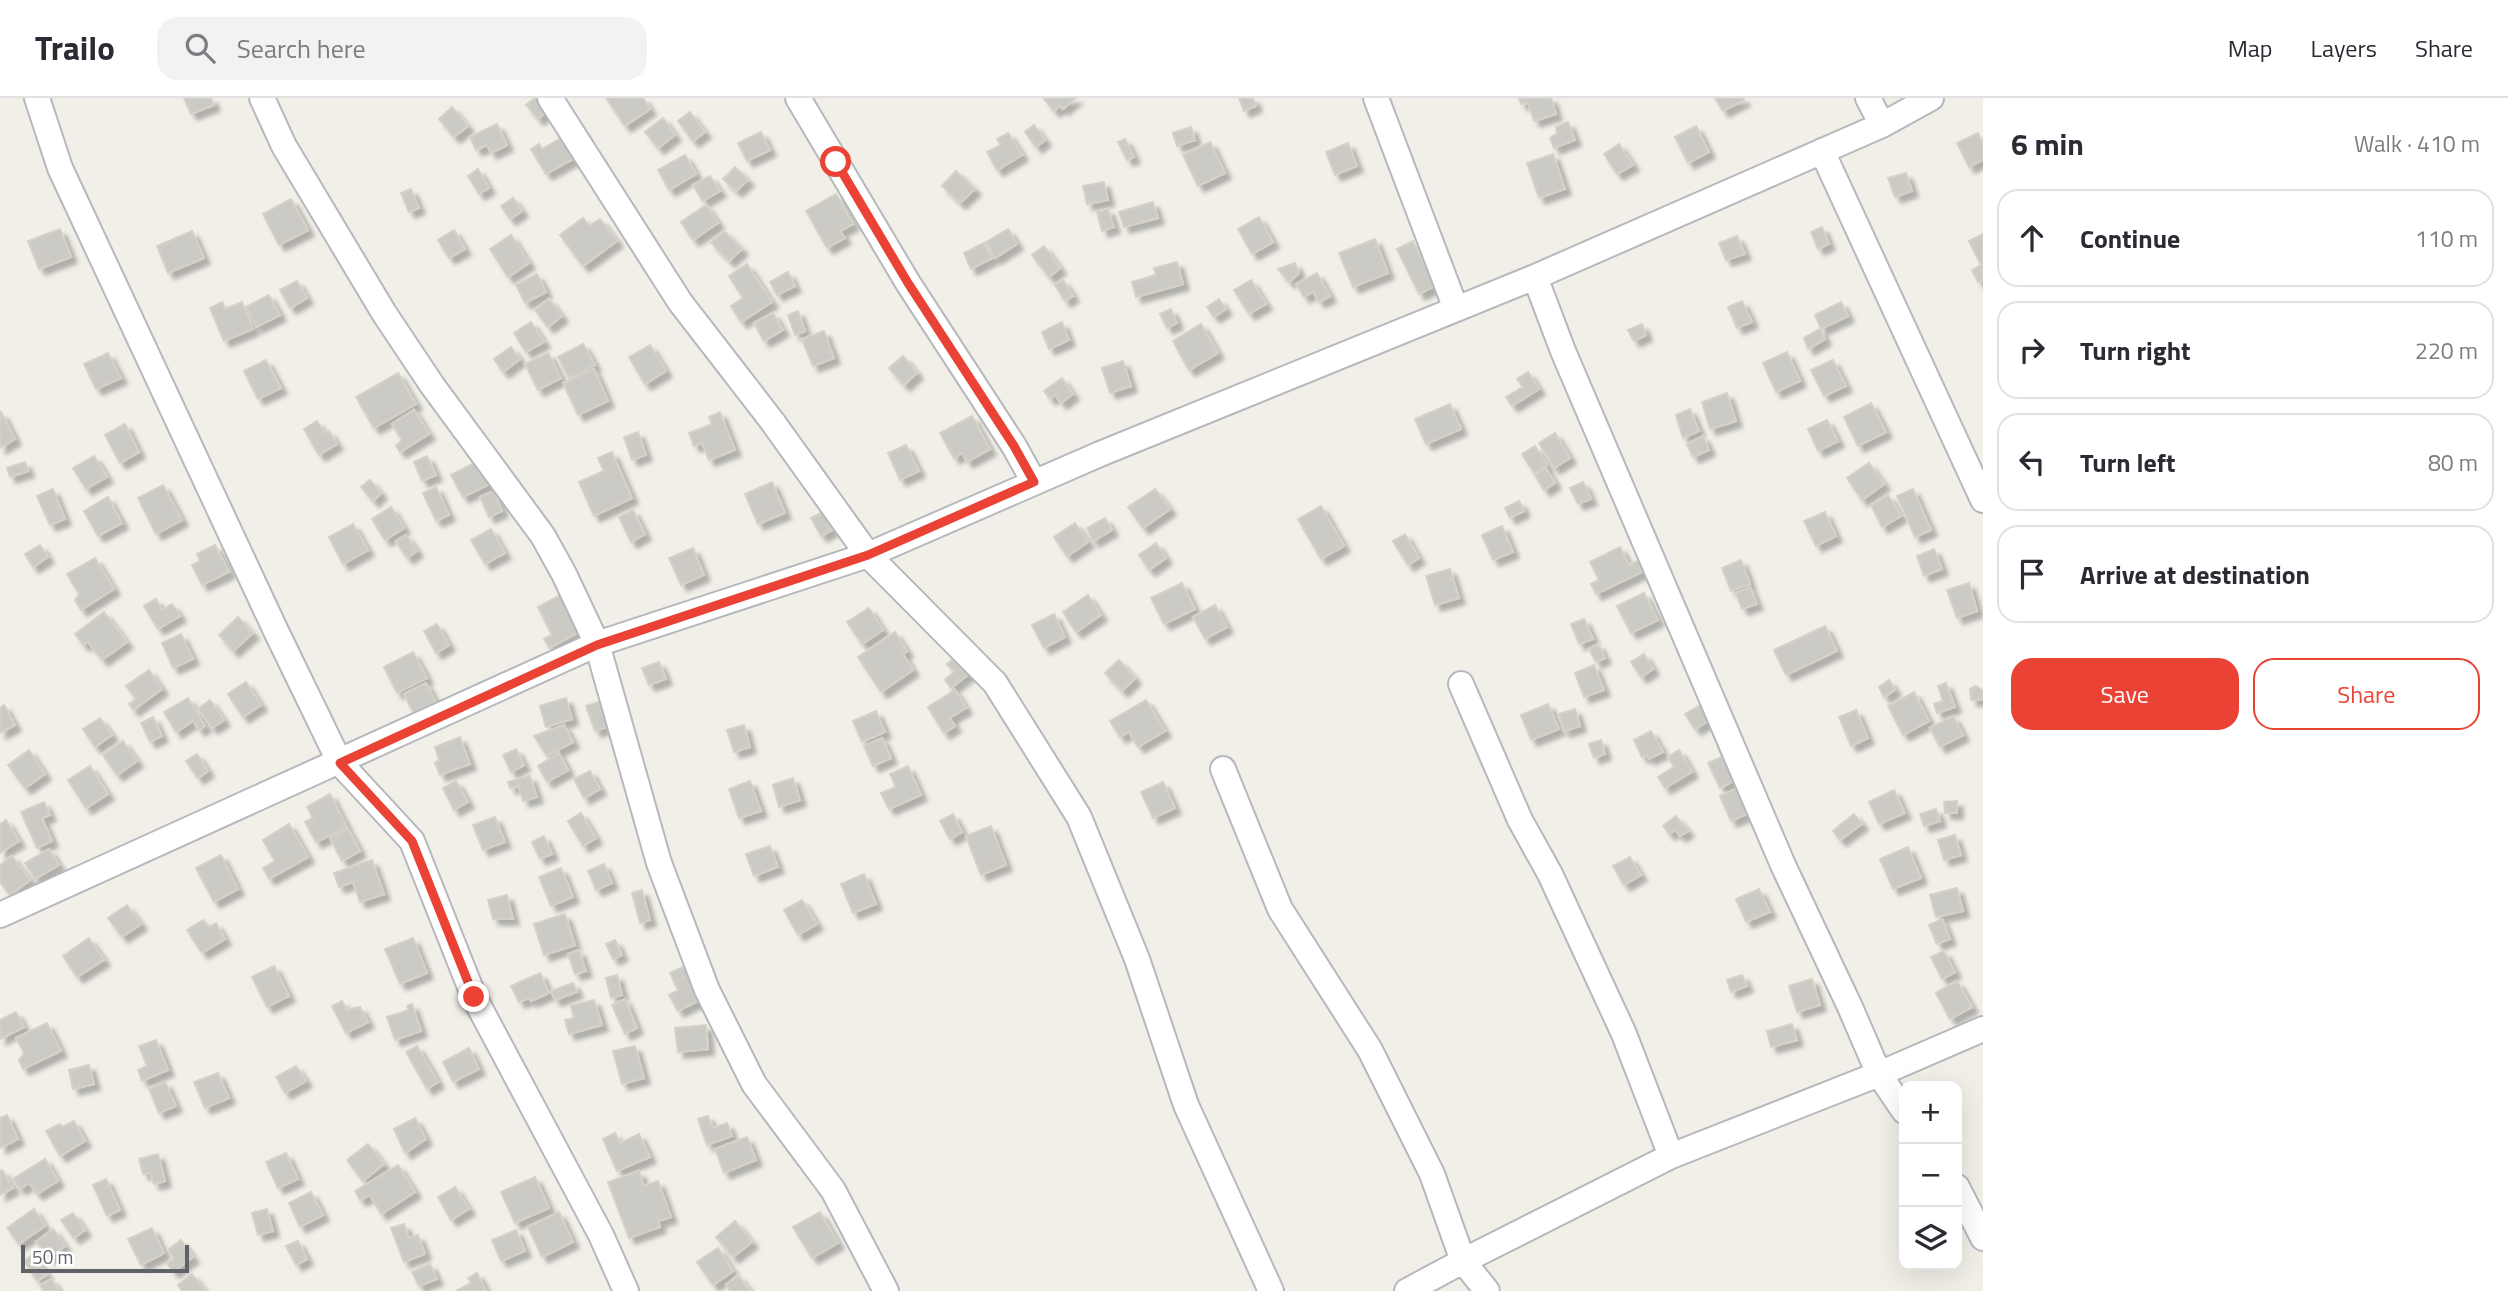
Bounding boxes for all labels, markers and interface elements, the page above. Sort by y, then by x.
search box [157,17,647,80]
text: Trailo [35,23,115,73]
icon: search [181,29,219,67]
text: Search here [237,29,366,68]
text: Map [2228,30,2273,66]
text: Layers [2311,30,2377,66]
text: Share [2415,30,2473,66]
text: 6 min [2011,121,2084,167]
text: Walk · 410 m [2354,126,2480,161]
route start [820,146,851,177]
icon: ahead [2013,219,2051,257]
text: Continue [2080,219,2180,258]
text: 110 m [2415,221,2478,256]
icon: right [2013,331,2051,369]
text: Turn right [2080,331,2191,370]
text: 220 m [2415,333,2478,368]
icon: left [2013,443,2051,481]
text: Turn left [2080,443,2175,482]
text: 80 m [2428,445,2478,480]
icon: arrive [2013,555,2051,593]
text: Arrive at destination [2080,555,2310,594]
button: Save [2011,658,2239,730]
button: Share [2253,658,2480,730]
route end [458,981,489,1012]
map controls [1899,1081,1962,1270]
button: + [1899,1081,1962,1144]
button: − [1899,1144,1962,1207]
button: layers [1899,1207,1962,1270]
scale bar [21,1242,189,1274]
text: 50 m [32,1242,73,1271]

